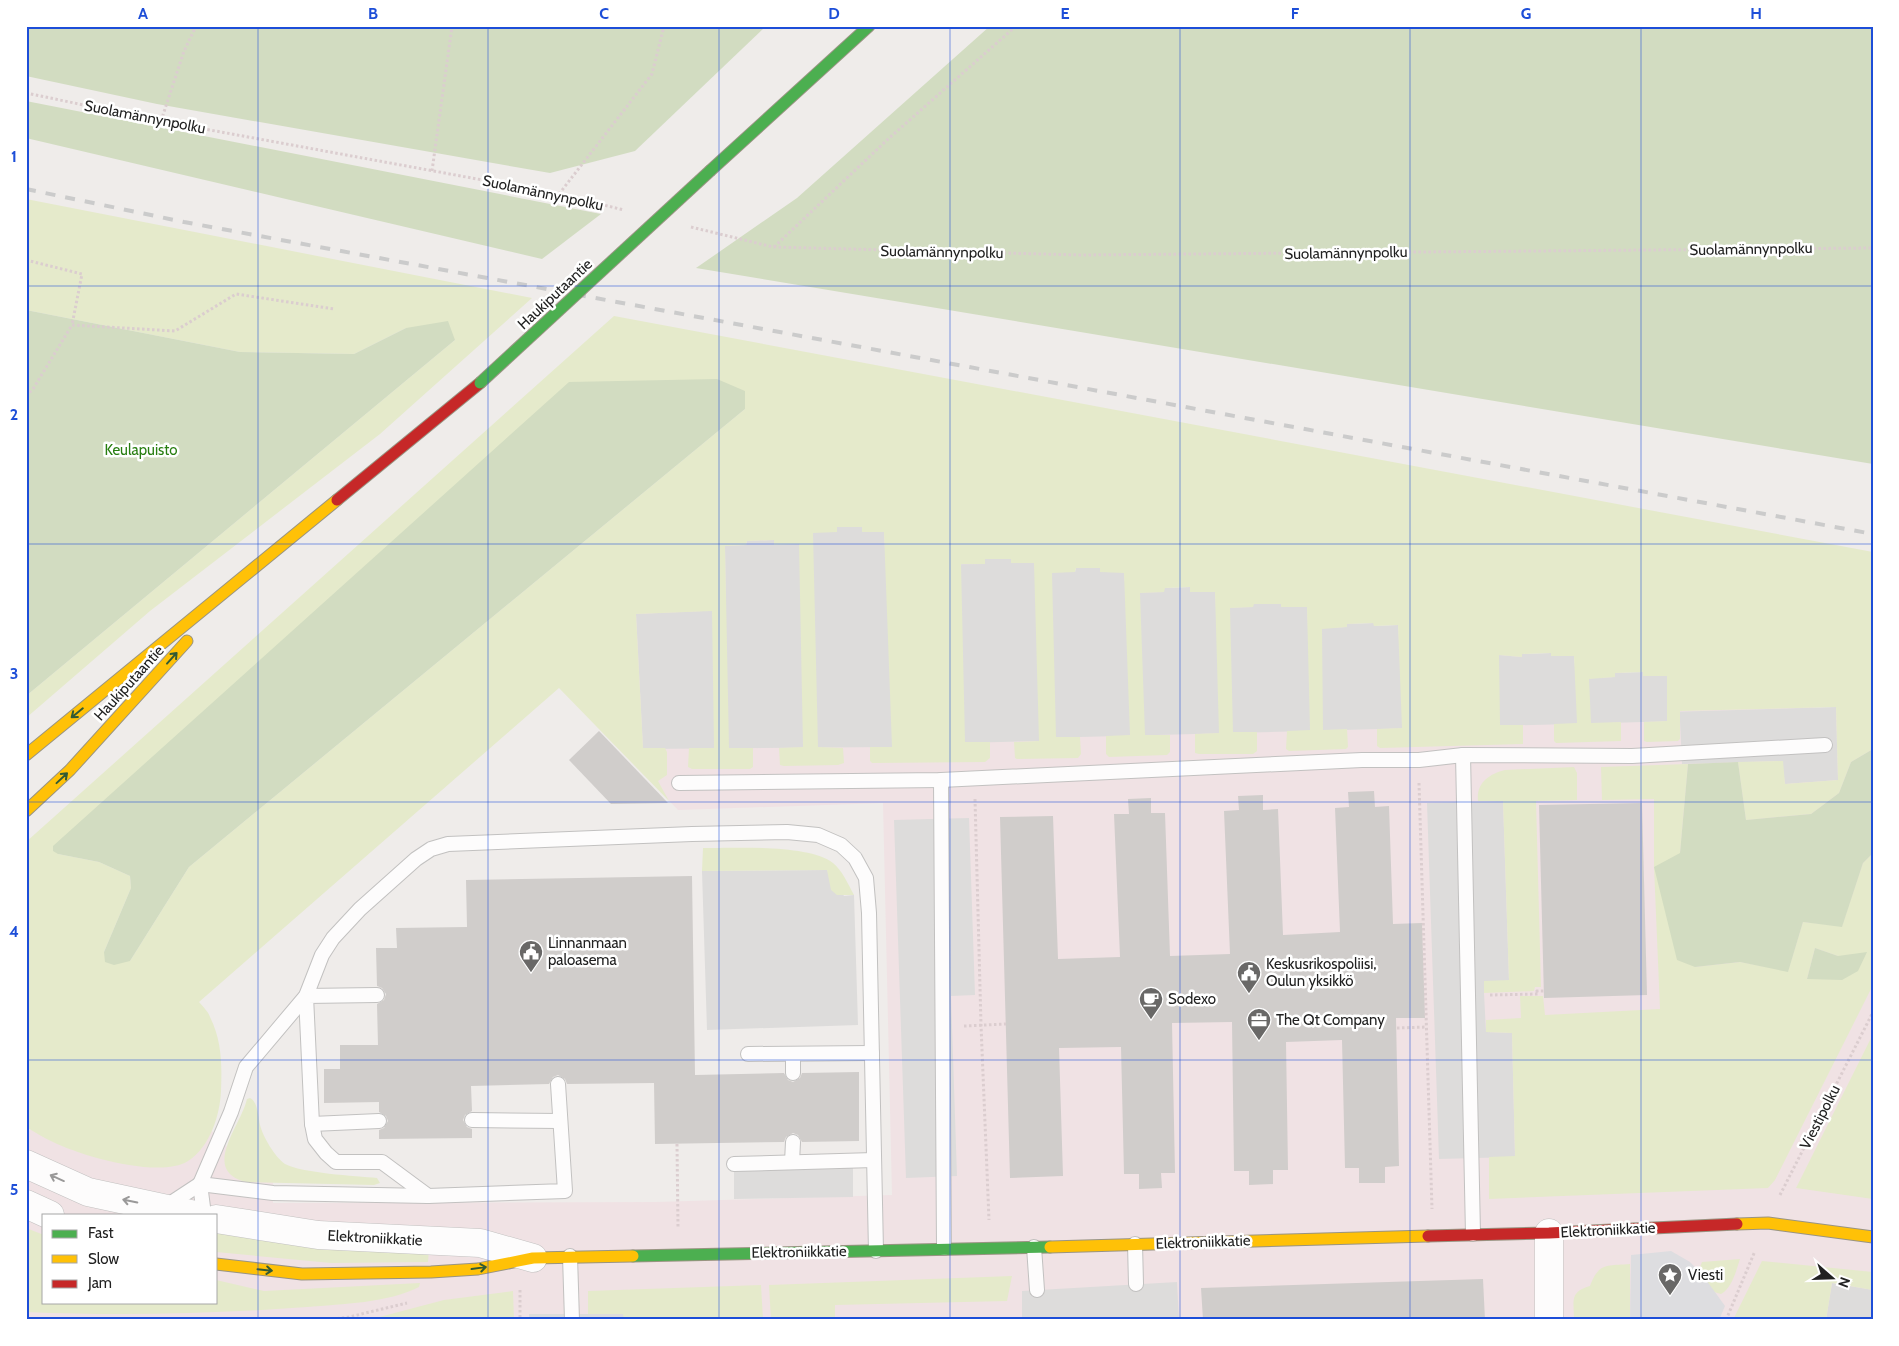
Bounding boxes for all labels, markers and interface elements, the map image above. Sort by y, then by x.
text: A [138,4,148,23]
text: B [368,4,378,23]
text: C [599,4,609,23]
text: D [828,4,840,23]
text: E [1060,4,1070,23]
text: F [1291,4,1300,23]
text: G [1521,4,1531,23]
text: H [1750,4,1762,23]
street label: Suolamännynpolku [83,96,207,138]
text: 1 [11,147,17,166]
street label: Suolamännynpolku [481,171,605,215]
street label: Suolamännynpolku [1689,239,1813,259]
street label: Suolamännynpolku [880,242,1004,262]
street label: Suolamännynpolku [1284,243,1408,263]
street label: Haukiputaantie [514,255,596,333]
text: 2 [10,405,18,424]
park label: Keulapuisto [104,441,178,459]
street label: Haukiputaantie [90,641,168,724]
one-way arrow [166,652,178,665]
text: 3 [10,664,18,683]
one-way arrow [71,708,84,719]
one-way arrow [55,772,68,784]
text: 4 [9,922,19,941]
place label: Linnanmaan paloasema [548,934,627,969]
public building icon: Linnanmaan paloasema [518,939,544,973]
place label: Keskusrikospoliisi, Oulun yksikkö [1266,955,1377,990]
public building icon: Keskusrikospoliisi, Oulun yksikkö [1236,960,1262,994]
cafe icon: Sodexo [1138,986,1164,1020]
place label: Sodexo [1168,990,1216,1008]
office icon: The Qt Company [1246,1007,1272,1041]
place label: The Qt Company [1276,1011,1385,1029]
street label: Viestipolku [1796,1082,1844,1152]
one-way arrow [50,1173,65,1182]
text: 5 [10,1180,18,1199]
one-way arrow [122,1196,138,1205]
legend [42,1214,218,1304]
street label: Elektroniikkatie [1560,1219,1656,1241]
text: Fast [88,1224,113,1242]
street label: Elektroniikkatie [327,1227,423,1249]
street label: Elektroniikkatie [1155,1231,1251,1253]
street label: Elektroniikkatie [751,1242,847,1262]
text: Slow [88,1250,119,1268]
north arrow [1806,1254,1856,1304]
place icon: Viesti [1657,1262,1683,1296]
one-way arrow [471,1263,487,1273]
one-way arrow [256,1265,272,1275]
place label: Viesti [1688,1266,1723,1284]
text: Jam [87,1274,112,1292]
text: N [1834,1275,1854,1290]

